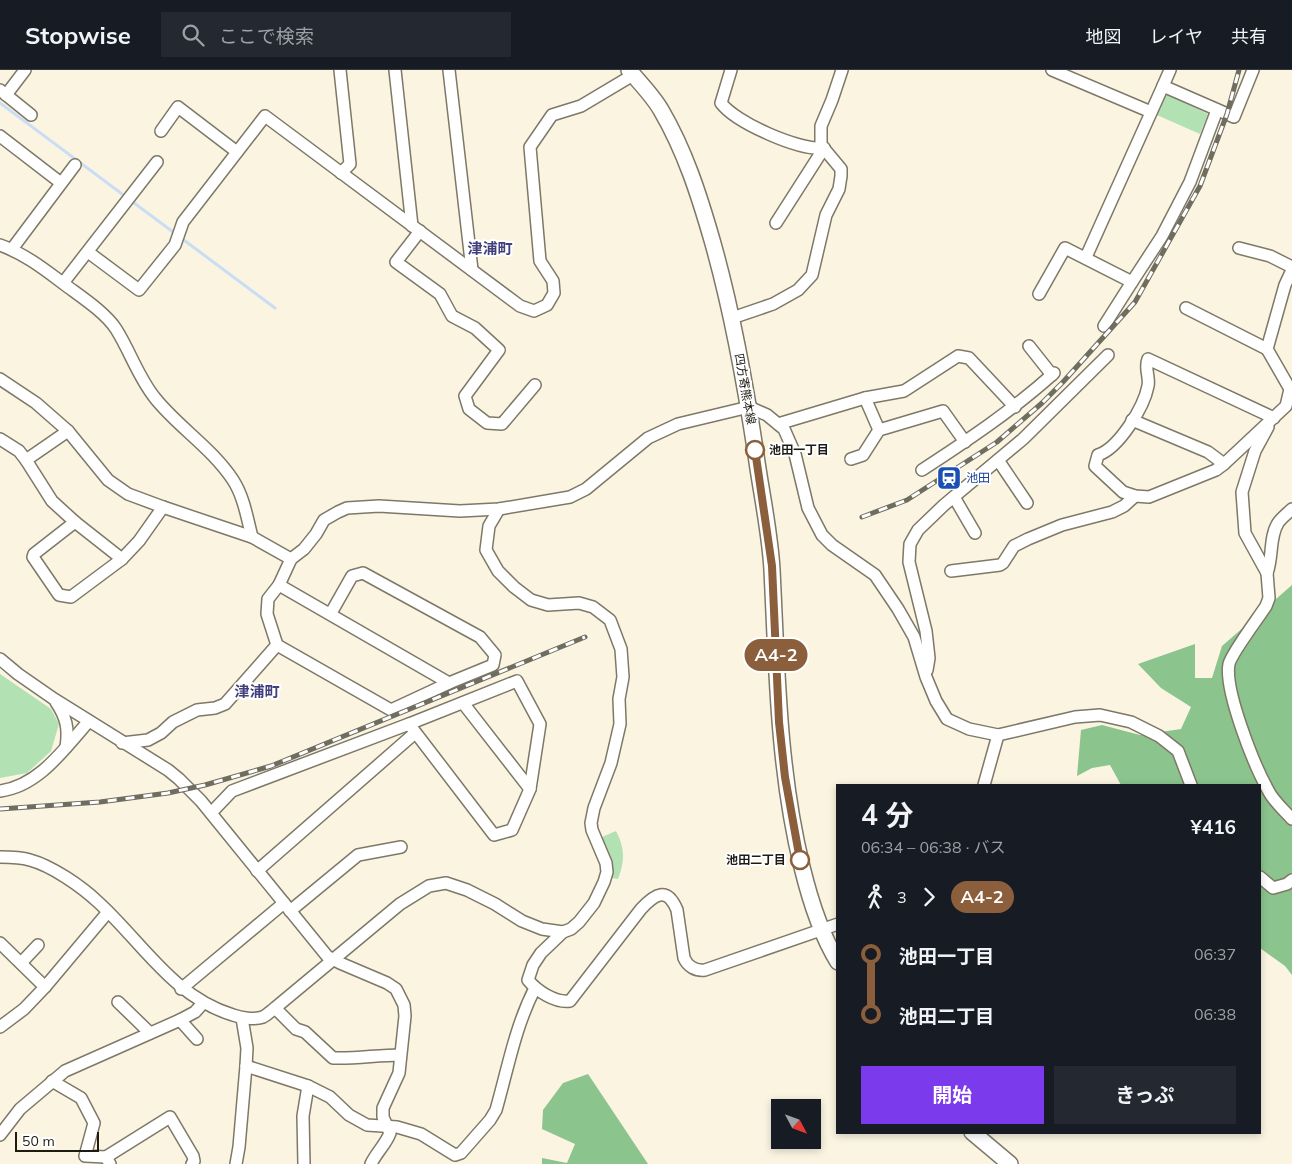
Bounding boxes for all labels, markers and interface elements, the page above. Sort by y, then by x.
search box [161,12,511,57]
text: Stopwise [25,20,131,50]
icon: search [179,21,207,49]
text: ここで検索 [219,24,314,48]
text: 地図 [1086,25,1122,48]
text: レイヤ [1150,25,1203,48]
text: 共有 [1231,25,1267,48]
district label: 津浦町 [467,239,513,258]
street label: 四方寄熊本線 [732,352,759,426]
marker: 池田一丁目 [745,440,765,460]
place label: 池田一丁目 [769,442,829,457]
station icon: 池田 [936,465,962,491]
place label: 池田 [966,470,990,485]
line badge: A4-2 [741,639,811,671]
text: A4-2 [755,643,797,666]
district label: 津浦町 [234,682,280,701]
text: 4 分 [861,797,913,832]
text: ¥416 [1190,815,1236,839]
text: 06:34 – 06:38 · バス [861,837,1006,857]
marker: 池田二丁目 [790,850,810,870]
place label: 池田二丁目 [726,852,786,867]
icon: walk [861,883,889,911]
icon: forward [915,883,943,911]
text: A4-2 [961,885,1004,908]
text: 3 [897,887,907,907]
text: 池田一丁目 [899,944,994,968]
text: 06:37 [1194,944,1236,964]
text: 池田二丁目 [899,1004,994,1028]
text: 06:38 [1194,1004,1236,1024]
button: 開始 [861,1066,1044,1124]
button: きっぷ [1054,1066,1236,1124]
north arrow [771,1099,821,1149]
map controls [771,1099,821,1149]
scale bar [15,1129,99,1152]
text: 50 m [22,1132,55,1150]

